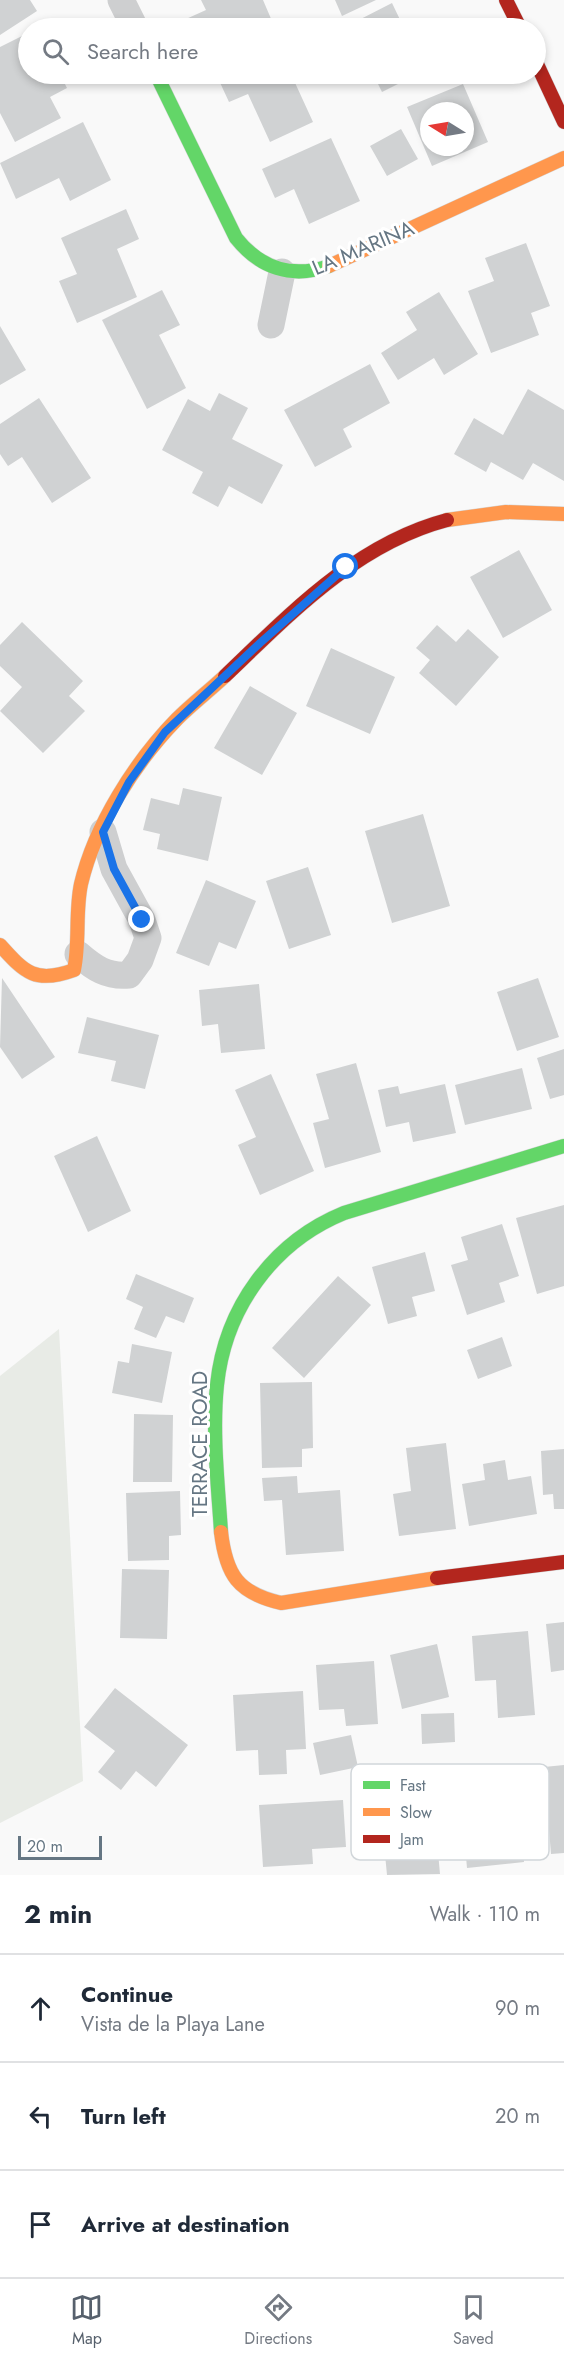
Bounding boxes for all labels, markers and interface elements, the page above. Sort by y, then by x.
search box [18,18,546,84]
icon: search [39,35,72,68]
text: Search here [87,35,198,67]
north arrow [420,102,474,156]
street label: LA MARINA [307,213,419,283]
route start [332,553,358,579]
route end [128,906,154,932]
street label: TERRACE ROAD [185,1371,215,1517]
legend [351,1764,549,1860]
text: Fast [400,1774,426,1797]
text: Slow [400,1801,432,1824]
text: Jam [398,1828,424,1851]
scale bar [18,1833,102,1860]
text: 20 m [27,1835,63,1858]
text: 2 min [24,1895,92,1933]
text: Walk · 110 m [430,1900,540,1929]
text: Continue [81,1978,173,2010]
icon: ahead [24,1992,57,2025]
text: 90 m [495,1994,540,2023]
text: Vista de la Playa Lane [81,2010,265,2039]
icon: left [24,2100,57,2133]
text: Turn left [81,2100,166,2132]
text: 20 m [495,2102,540,2131]
icon: arrive [24,2208,57,2241]
text: Arrive at destination [81,2208,290,2240]
tab: Map [70,2291,103,2350]
tab: Directions [244,2291,312,2350]
tab: Saved [453,2291,494,2350]

